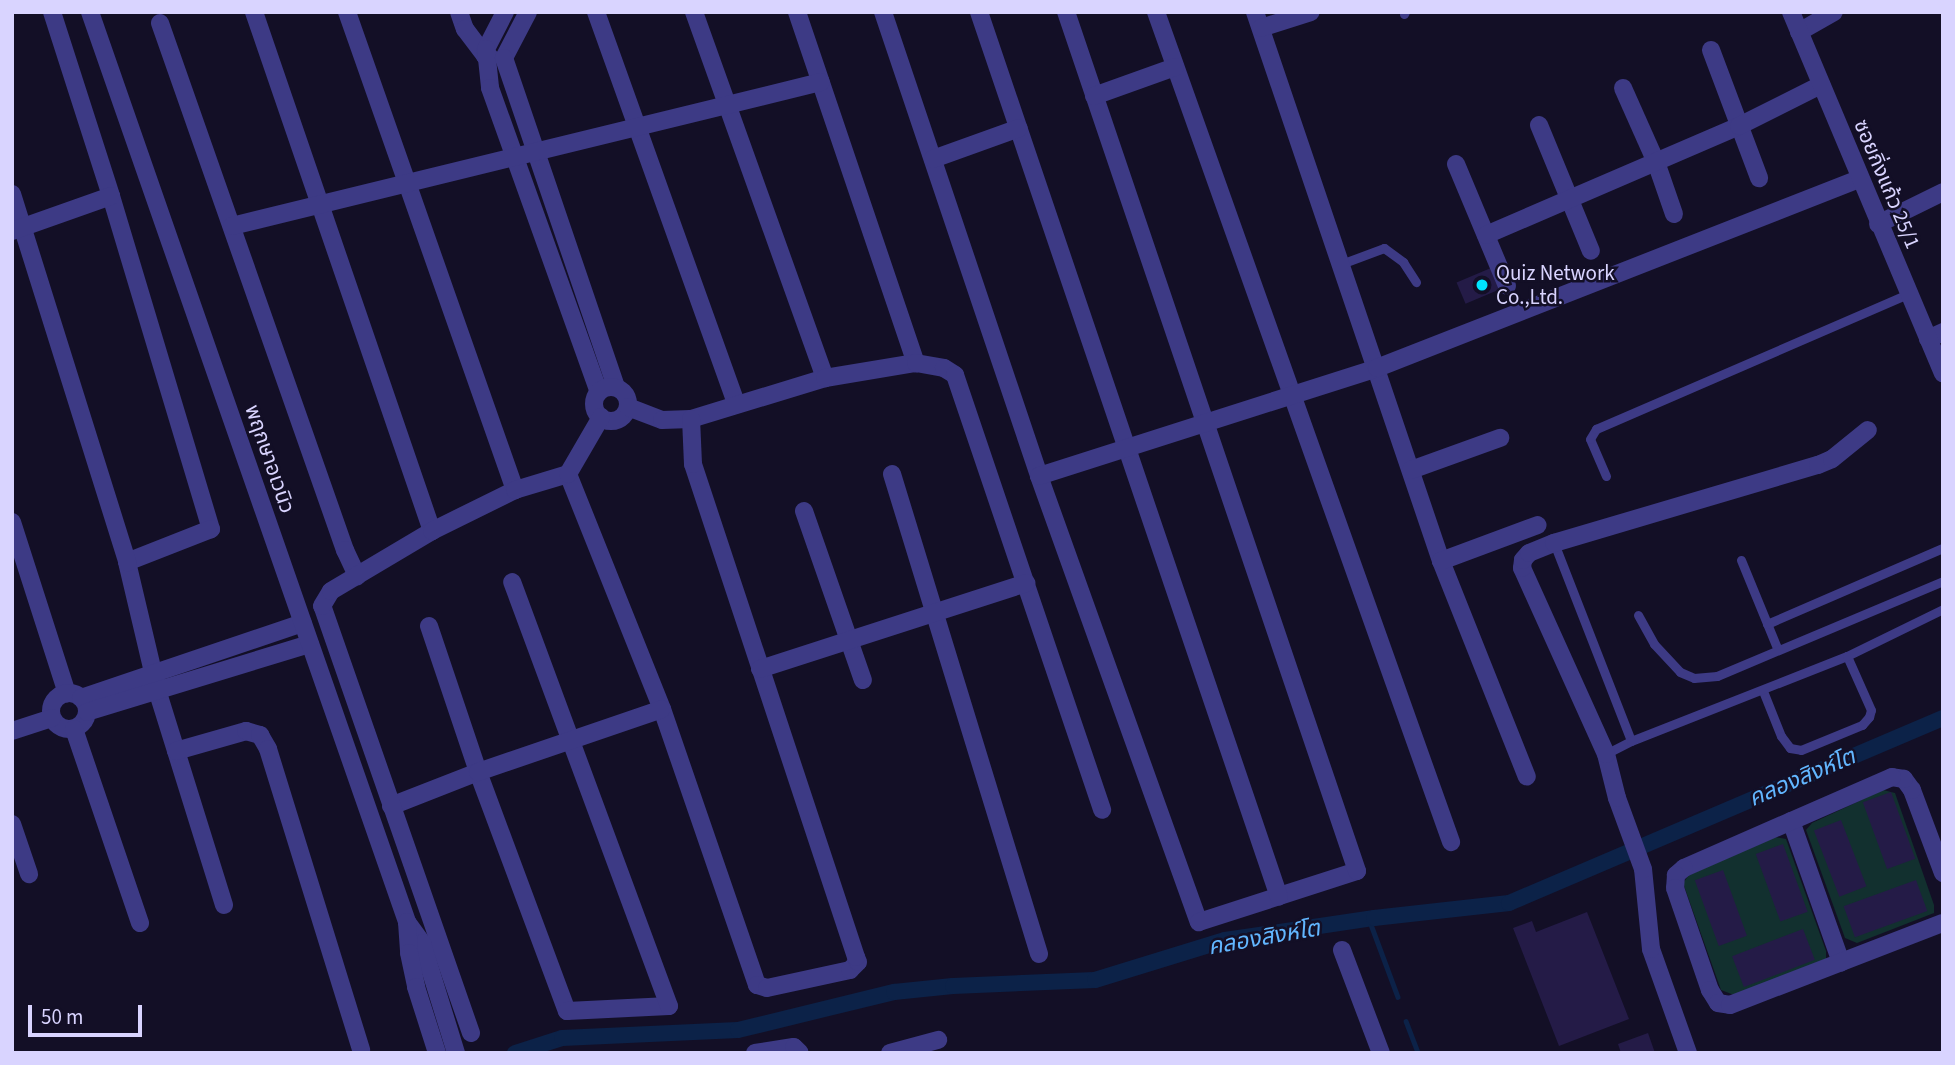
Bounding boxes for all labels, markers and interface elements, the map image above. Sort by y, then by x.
street label: ซอยกิ่งแก้ว 25/1 [1848,116,1926,252]
place label: Quiz Network Co.,Ltd. [1496,260,1615,310]
marker: Quiz Network Co.,Ltd. [1474,277,1490,293]
street label: พฤกษาอเวนิว [240,401,300,517]
water label: คลองสิงห์โต [1744,743,1860,813]
water label: คลองสิงห์โต [1206,915,1322,961]
scale bar [32,992,145,1036]
text: 50 m [41,1002,83,1032]

